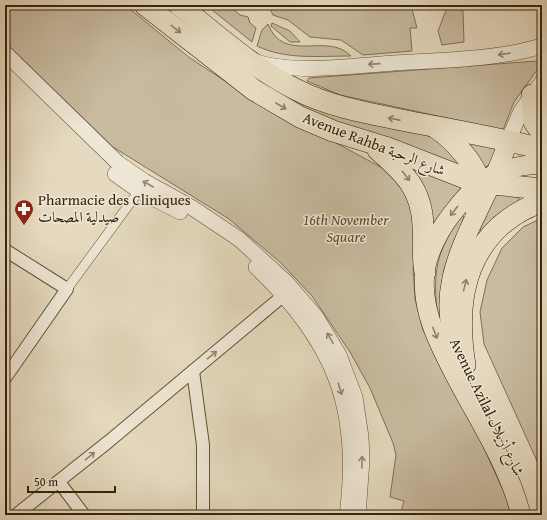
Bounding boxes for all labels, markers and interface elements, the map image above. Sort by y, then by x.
one-way arrow [171,25,182,33]
one-way arrow [498,50,511,58]
one-way arrow [368,61,381,68]
one-way arrow [274,103,286,111]
street label: Avenue Rahba شارع الرحبة [299,107,448,183]
one-way arrow [388,114,401,122]
one-way arrow [401,171,410,182]
one-way arrow [142,179,154,187]
place label: Pharmacie des Cliniques صيدلية المصحات [38,189,191,227]
pharmacy icon: Pharmacie des Cliniques صيدلية المصحات [13,198,35,226]
one-way arrow [450,206,458,217]
park label: 16th November Square [303,209,389,247]
one-way arrow [462,278,469,291]
one-way arrow [431,326,439,338]
one-way arrow [325,332,333,344]
street label: Avenue Azilal شارع أزيلال [442,334,530,481]
one-way arrow [206,351,217,360]
one-way arrow [337,382,344,395]
one-way arrow [85,452,96,461]
one-way arrow [358,456,366,469]
scale bar [28,468,115,494]
text: 50 m [34,473,58,490]

